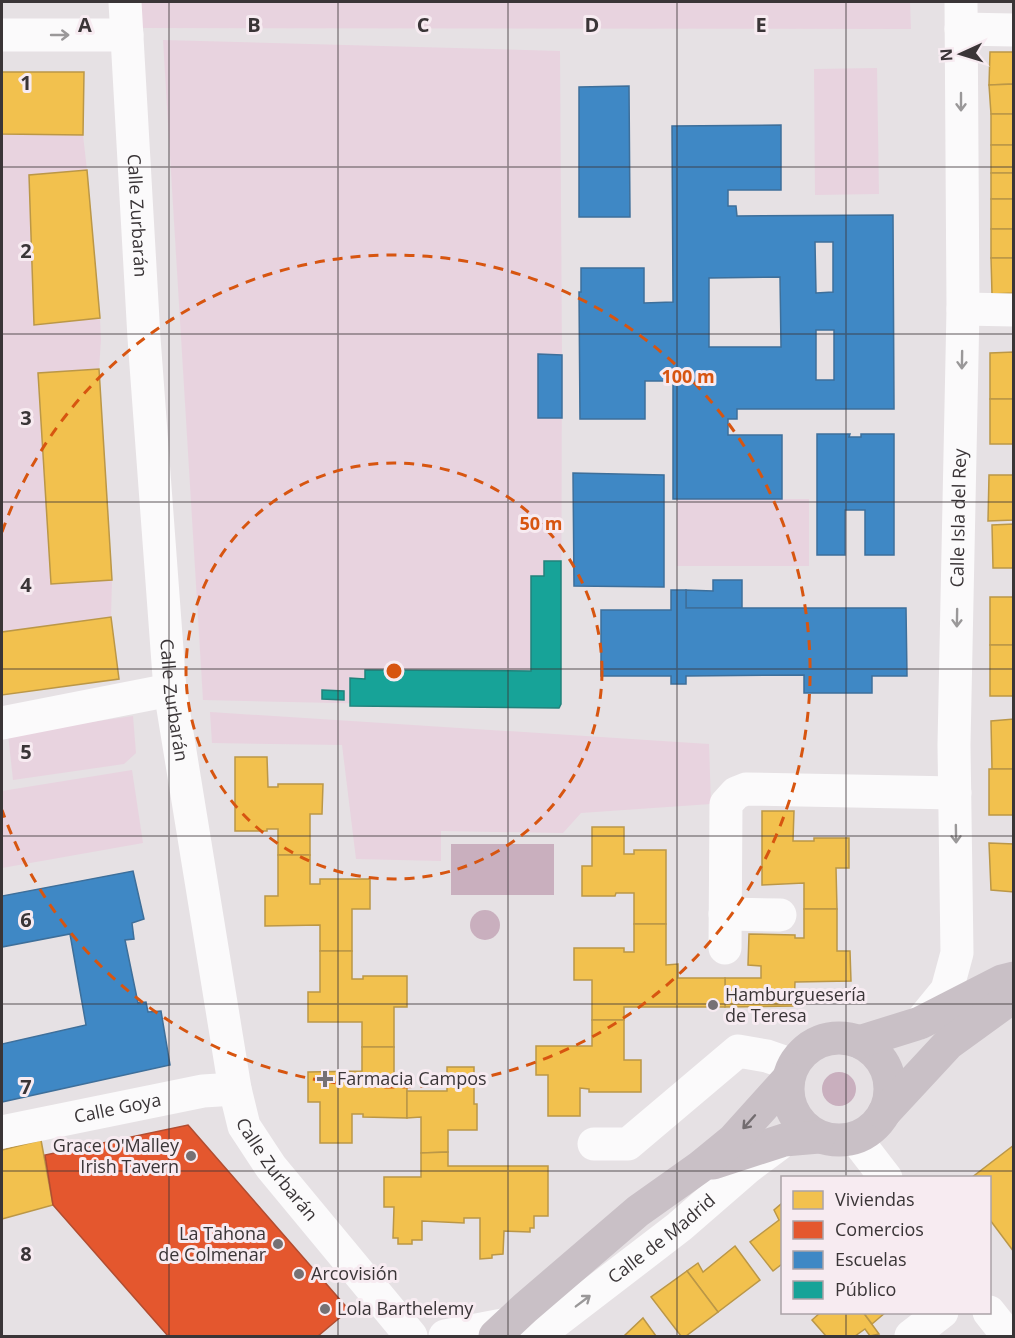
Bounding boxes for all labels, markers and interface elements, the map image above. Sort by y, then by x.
text: A [78,11,92,38]
text: B [247,11,261,38]
text: C [417,11,430,38]
text: D [585,11,599,38]
text: E [755,11,767,38]
north arrow [931,24,991,84]
one-way arrow [49,29,69,41]
text: N [935,48,957,62]
text: 1 [20,69,32,96]
one-way arrow [956,91,967,111]
street label: Calle Zurbarán [123,153,154,278]
text: 2 [20,237,32,264]
one-way arrow [957,349,968,369]
text: 100 m [661,364,715,388]
text: 3 [20,404,32,431]
street label: Calle Isla del Rey [944,447,971,588]
text: 50 m [520,511,562,535]
text: 4 [20,571,32,598]
one-way arrow [951,607,963,627]
street label: Calle Zurbarán [155,638,194,763]
centre of rings [384,661,404,681]
text: 5 [20,738,32,765]
one-way arrow [950,823,962,843]
text: 6 [20,906,32,933]
place label: Hamburguesería de Teresa [725,982,866,1027]
marker: Hamburguesería de Teresa [706,998,720,1012]
place label: Farmacia Campos [337,1066,487,1090]
marker: Farmacia Campos [318,1072,332,1086]
text: 7 [20,1073,32,1100]
street label: Calle Goya [72,1087,163,1128]
one-way arrow [742,1115,756,1130]
street label: Calle Zurbarán [232,1116,324,1225]
place label: Grace O'Malley Irish Tavern [53,1133,180,1178]
marker: Grace O'Malley Irish Tavern [184,1149,198,1163]
legend [781,1176,991,1314]
text: Viviendas [835,1187,915,1211]
street label: Calle de Madrid [602,1188,720,1288]
text: Comercios [835,1217,924,1241]
place label: La Tahona de Colmenar [158,1221,267,1266]
marker: La Tahona de Colmenar [271,1237,285,1251]
text: 8 [20,1240,32,1267]
text: Escuelas [835,1247,906,1271]
place label: Arcovisión [311,1261,398,1285]
marker: Arcovisión [292,1267,306,1281]
text: Público [835,1277,896,1301]
one-way arrow [575,1295,591,1308]
place label: Lola Barthelemy [337,1296,474,1320]
marker: Lola Barthelemy [318,1302,332,1316]

